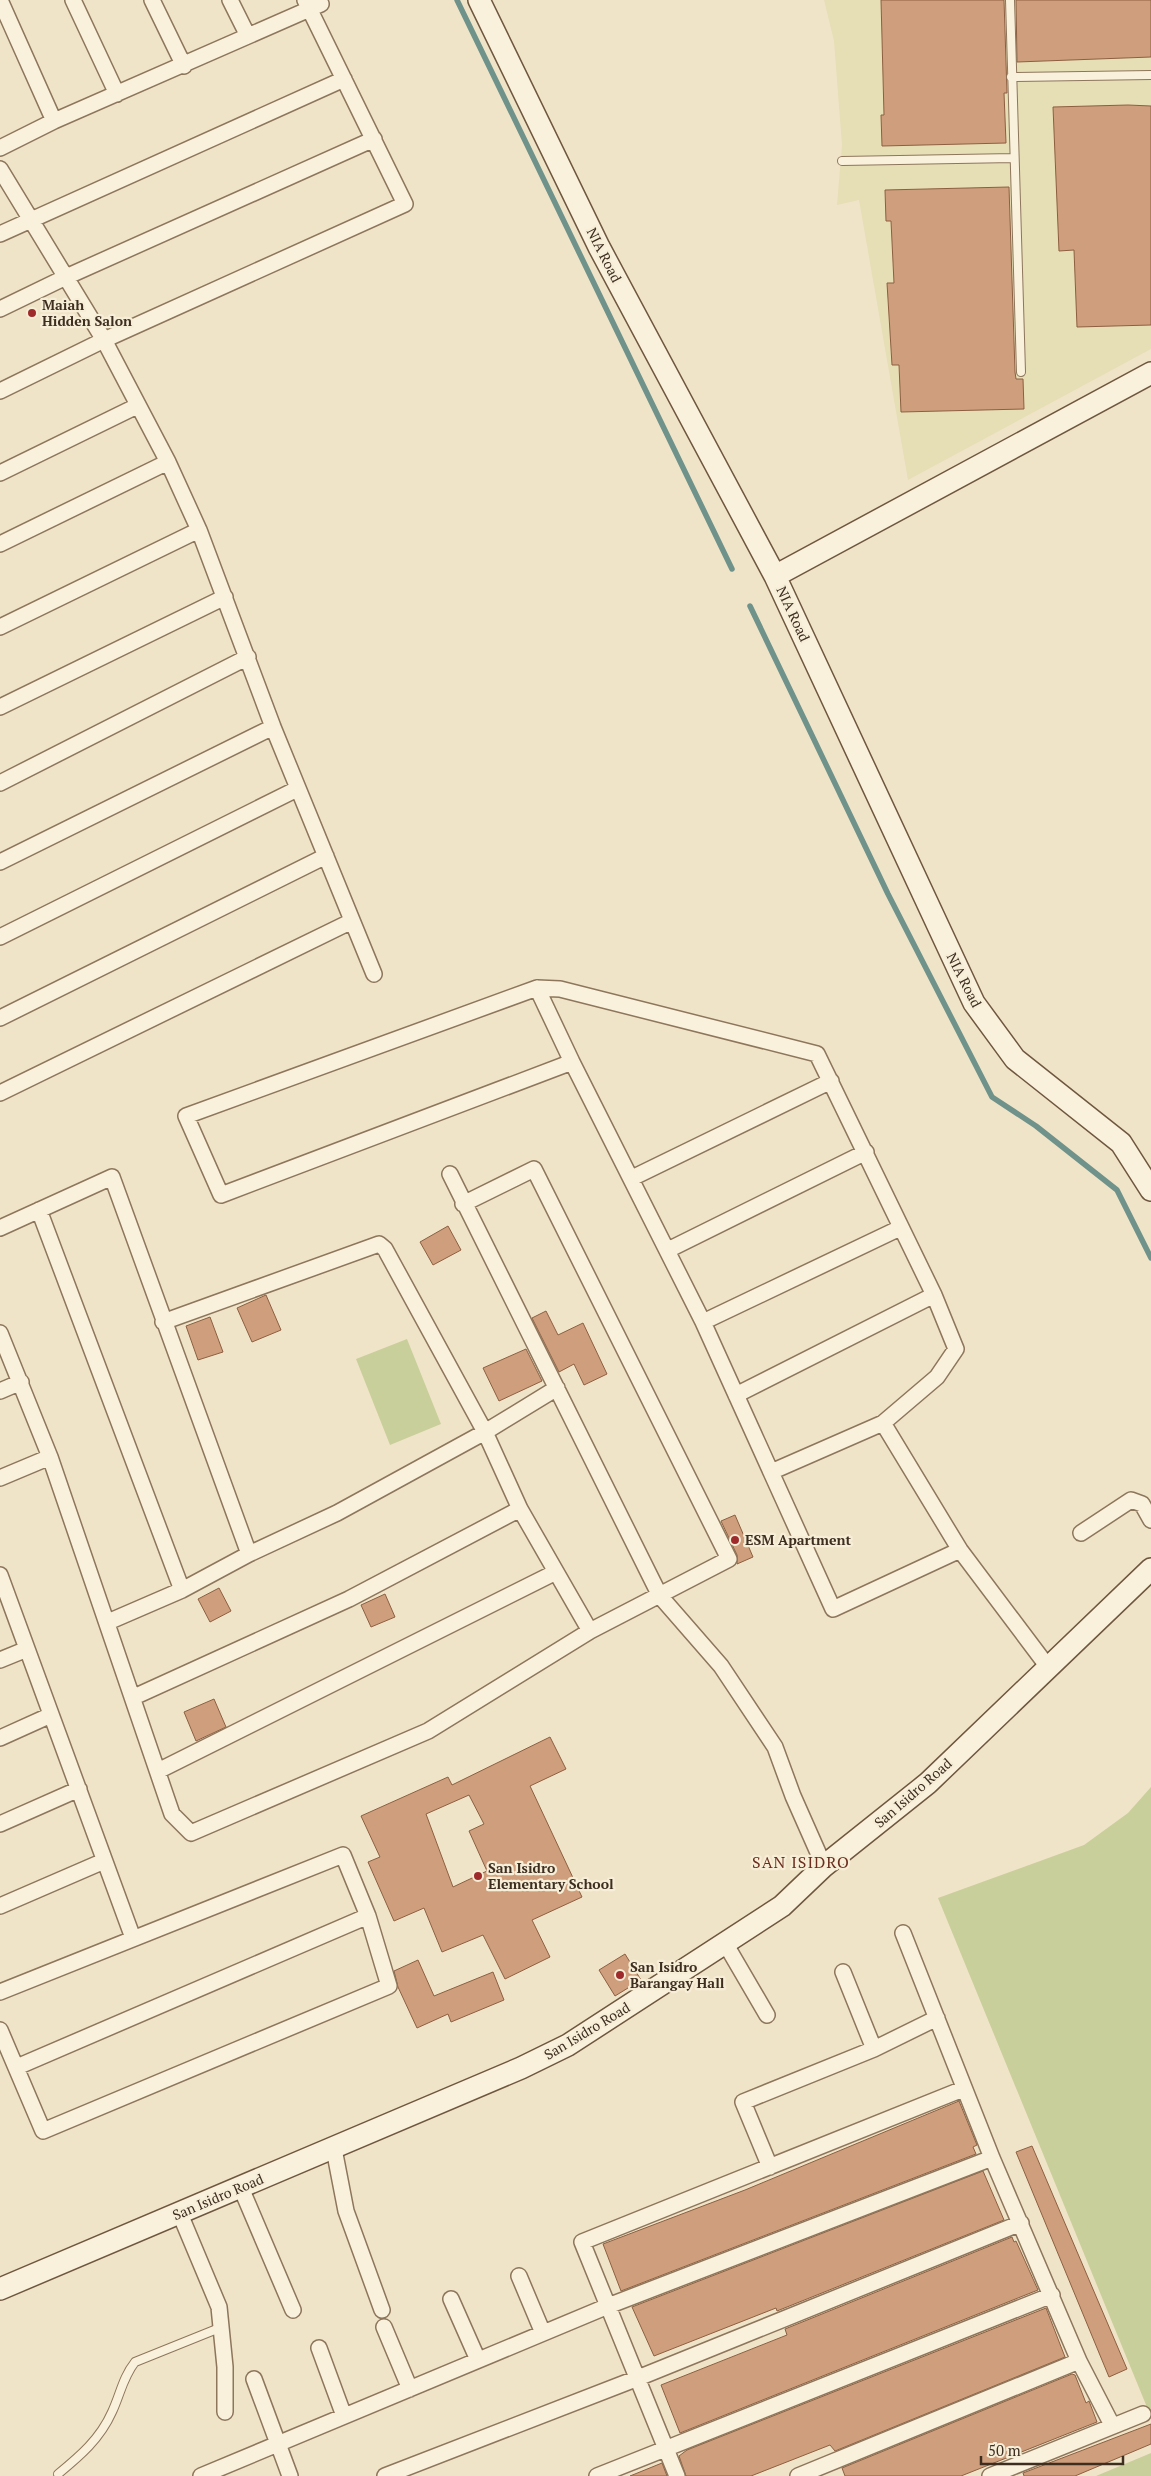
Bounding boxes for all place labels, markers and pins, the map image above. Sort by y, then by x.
place label: Maiah Hidden Salon [42,295,132,330]
marker: Maiah Hidden Salon [26,307,38,319]
place label: ESM Apartment [745,1530,852,1549]
marker: ESM Apartment [729,1534,741,1546]
place label: San Isidro Elementary School [488,1858,614,1893]
marker: San Isidro Elementary School [472,1870,484,1882]
place label: San Isidro Barangay Hall [630,1957,725,1992]
marker: San Isidro Barangay Hall [614,1969,626,1981]

